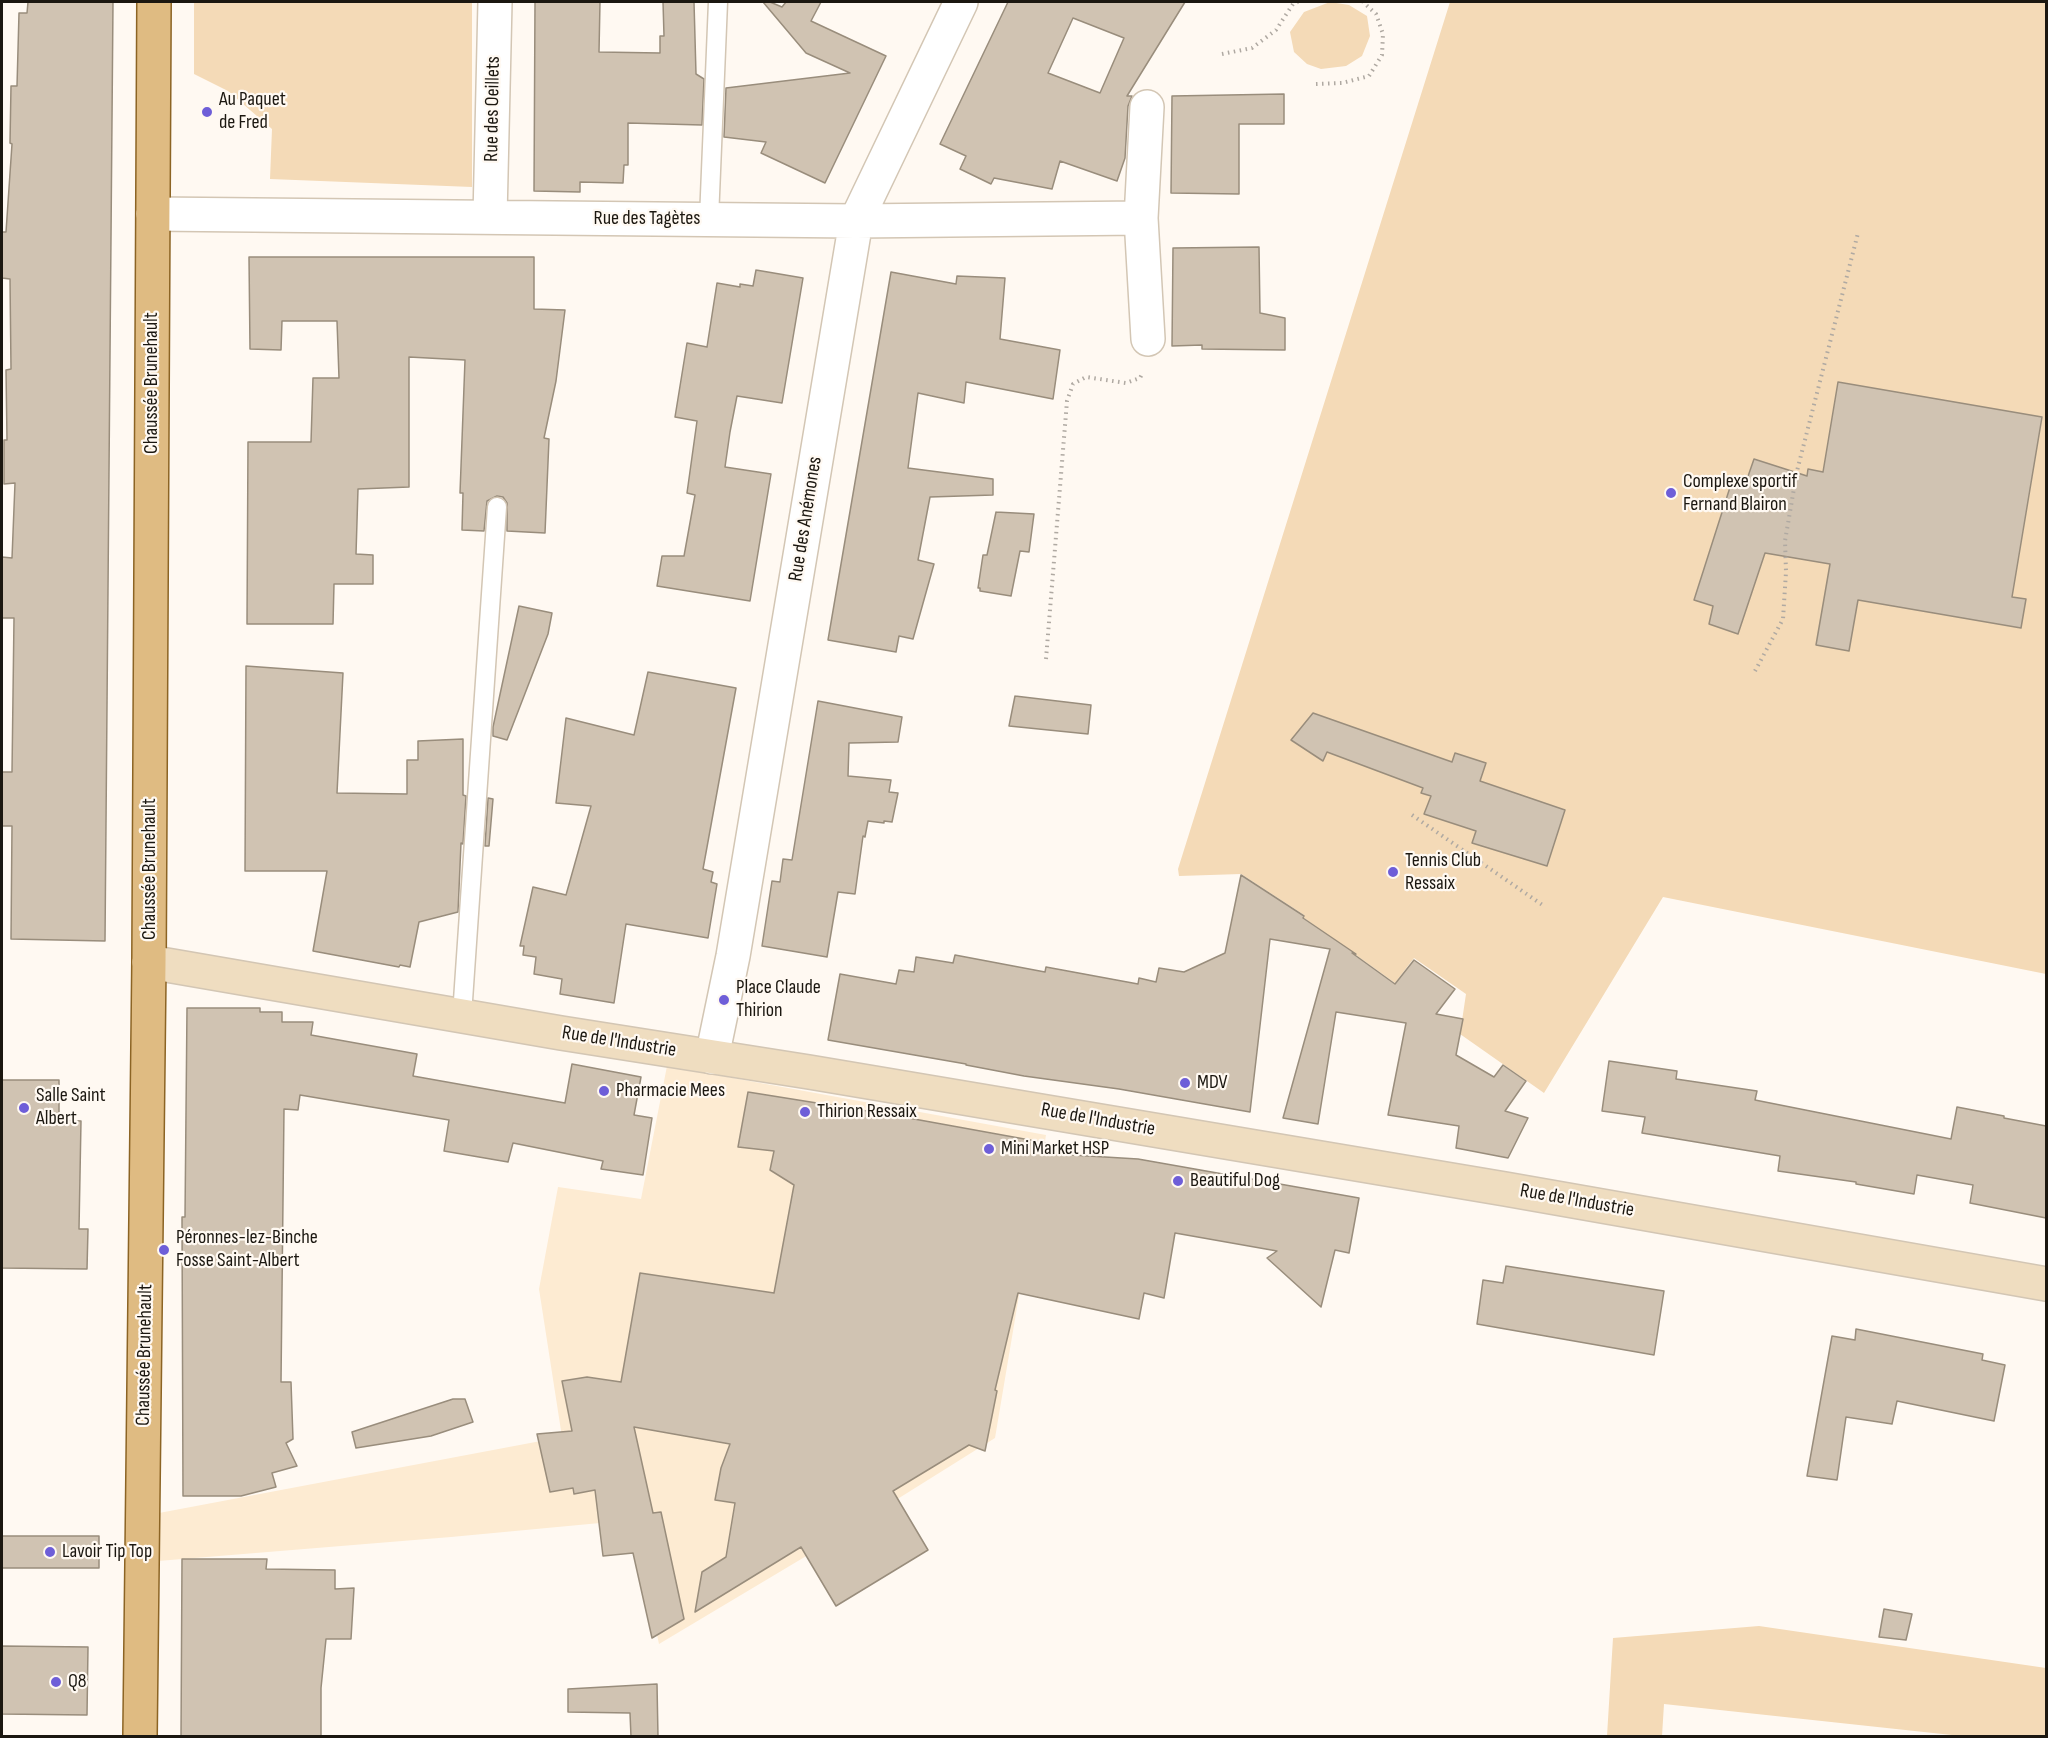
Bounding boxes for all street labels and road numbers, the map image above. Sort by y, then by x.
street label: Rue des Oeillets [480,56,506,162]
street label: Rue des Tagètes [593,207,701,231]
street label: Chaussée Brunehault [140,312,164,454]
street label: Rue des Anémones [784,455,828,583]
street label: Chaussée Brunehault [138,798,162,940]
street label: Rue de l'Industrie [560,1021,678,1063]
street label: Rue de l'Industrie [1039,1098,1157,1142]
street label: Rue de l'Industrie [1518,1179,1636,1223]
street label: Chaussée Brunehault [132,1284,158,1426]

